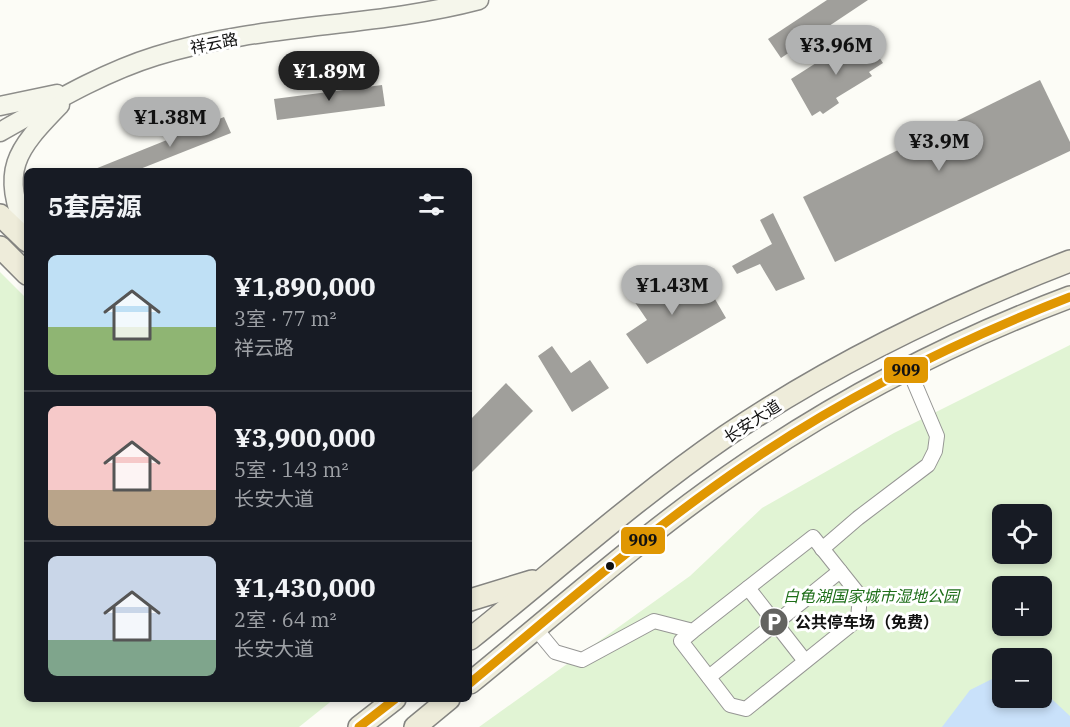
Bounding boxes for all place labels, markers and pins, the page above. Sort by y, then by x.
pin: ¥3.96M [787,25,885,76]
pin: ¥1.89M [280,51,378,102]
pin: ¥1.38M [121,97,219,148]
pin: ¥3.9M [897,121,981,172]
pin: ¥1.43M [623,265,721,316]
unlabelled marker [604,560,616,572]
parking icon: 公共停车场（免费） [758,606,790,638]
place label: 公共停车场（免费） [795,612,939,632]

